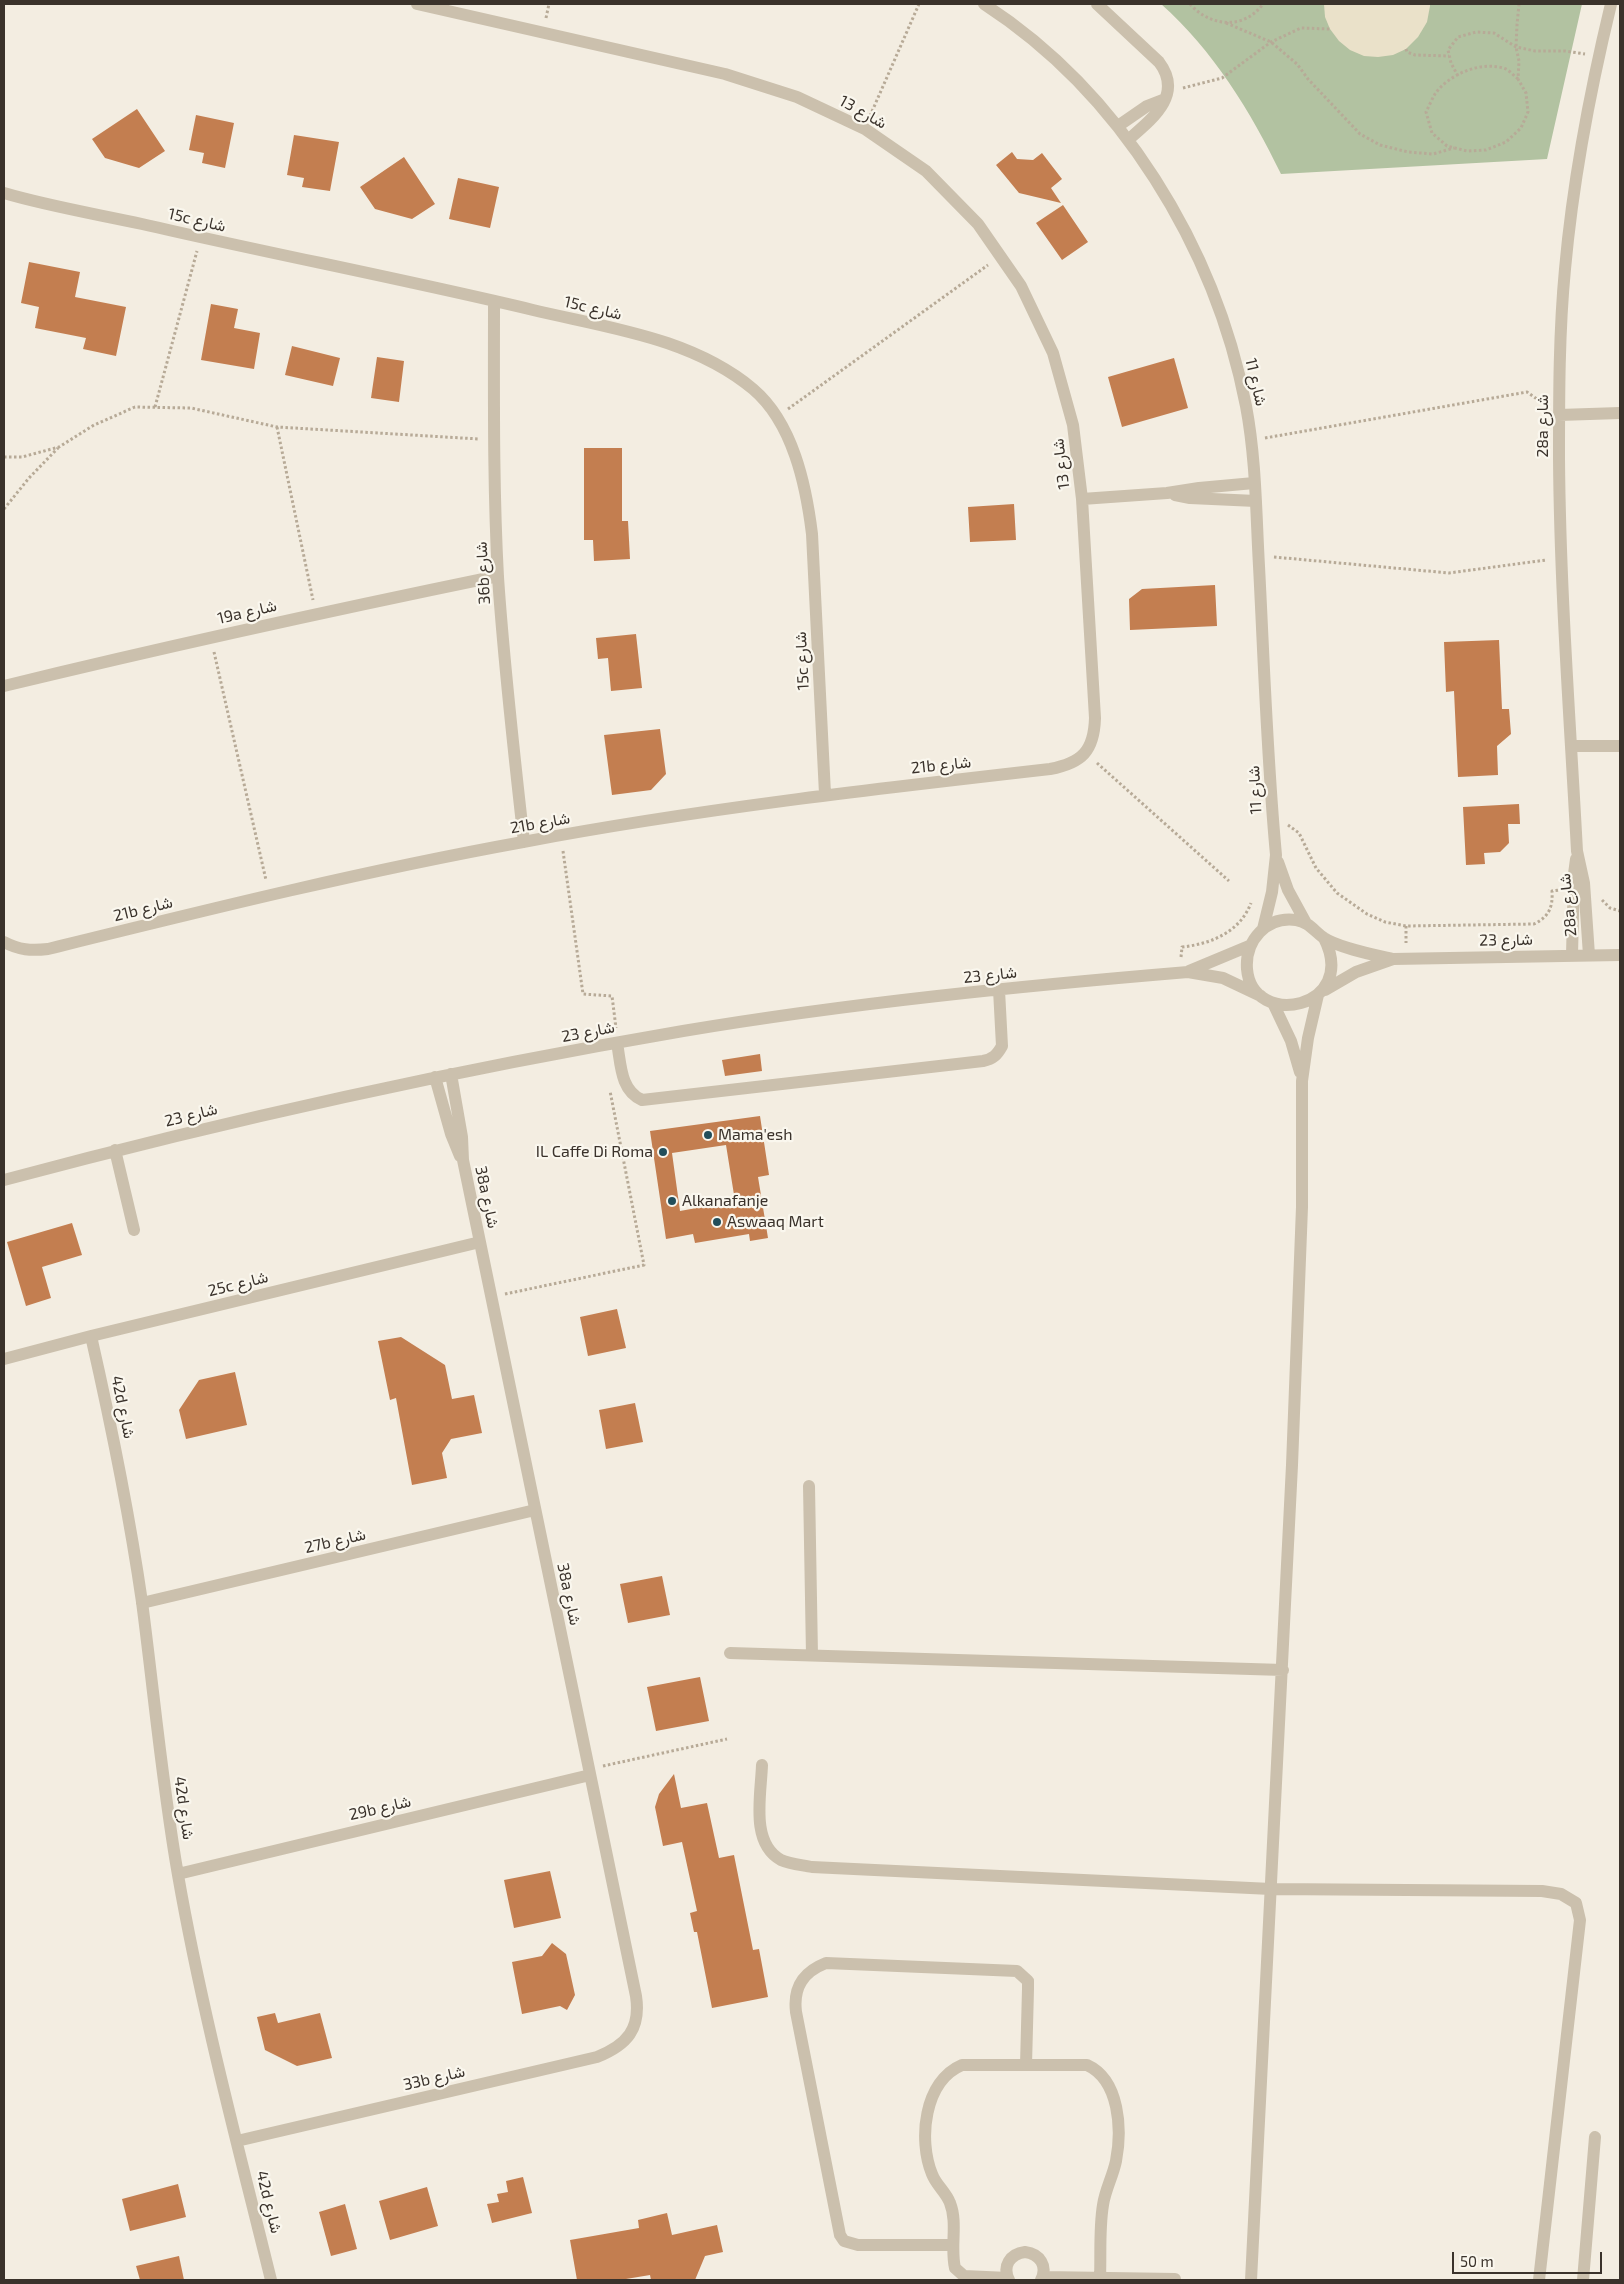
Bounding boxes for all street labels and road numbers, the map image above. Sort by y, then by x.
street label: شارع 13 [836,91,890,133]
street label: 15c شارع [166,204,228,236]
street label: 15c شارع [562,292,624,324]
street label: شارع 11 [1241,356,1271,408]
street label: 28a شارع [1533,394,1553,458]
street label: شارع 13 [1048,438,1074,490]
street label: 36b شارع [472,541,494,605]
street label: 19a شارع [216,596,278,628]
street label: 15c شارع [791,631,813,691]
street label: 21b شارع [910,752,972,778]
street label: شارع 11 [1244,765,1266,815]
street label: 21b شارع [509,808,571,838]
street label: 28a شارع [1555,873,1581,937]
street label: 21b شارع [111,892,175,926]
street label: شارع 23 [1479,930,1533,950]
street label: شارع 23 [962,963,1018,987]
street label: شارع 23 [560,1017,616,1047]
street label: شارع 23 [163,1099,219,1131]
street label: 38a شارع [471,1164,503,1230]
street label: 25c شارع [206,1267,270,1301]
street label: 42d شارع [107,1374,139,1440]
street label: 27b شارع [303,1525,367,1557]
street label: 38a شارع [553,1561,585,1627]
street label: 42d شارع [170,1775,198,1841]
street label: 29b شارع [347,1792,413,1824]
street label: 33b شارع [401,2062,467,2094]
street label: 42d شارع [252,2169,286,2235]

